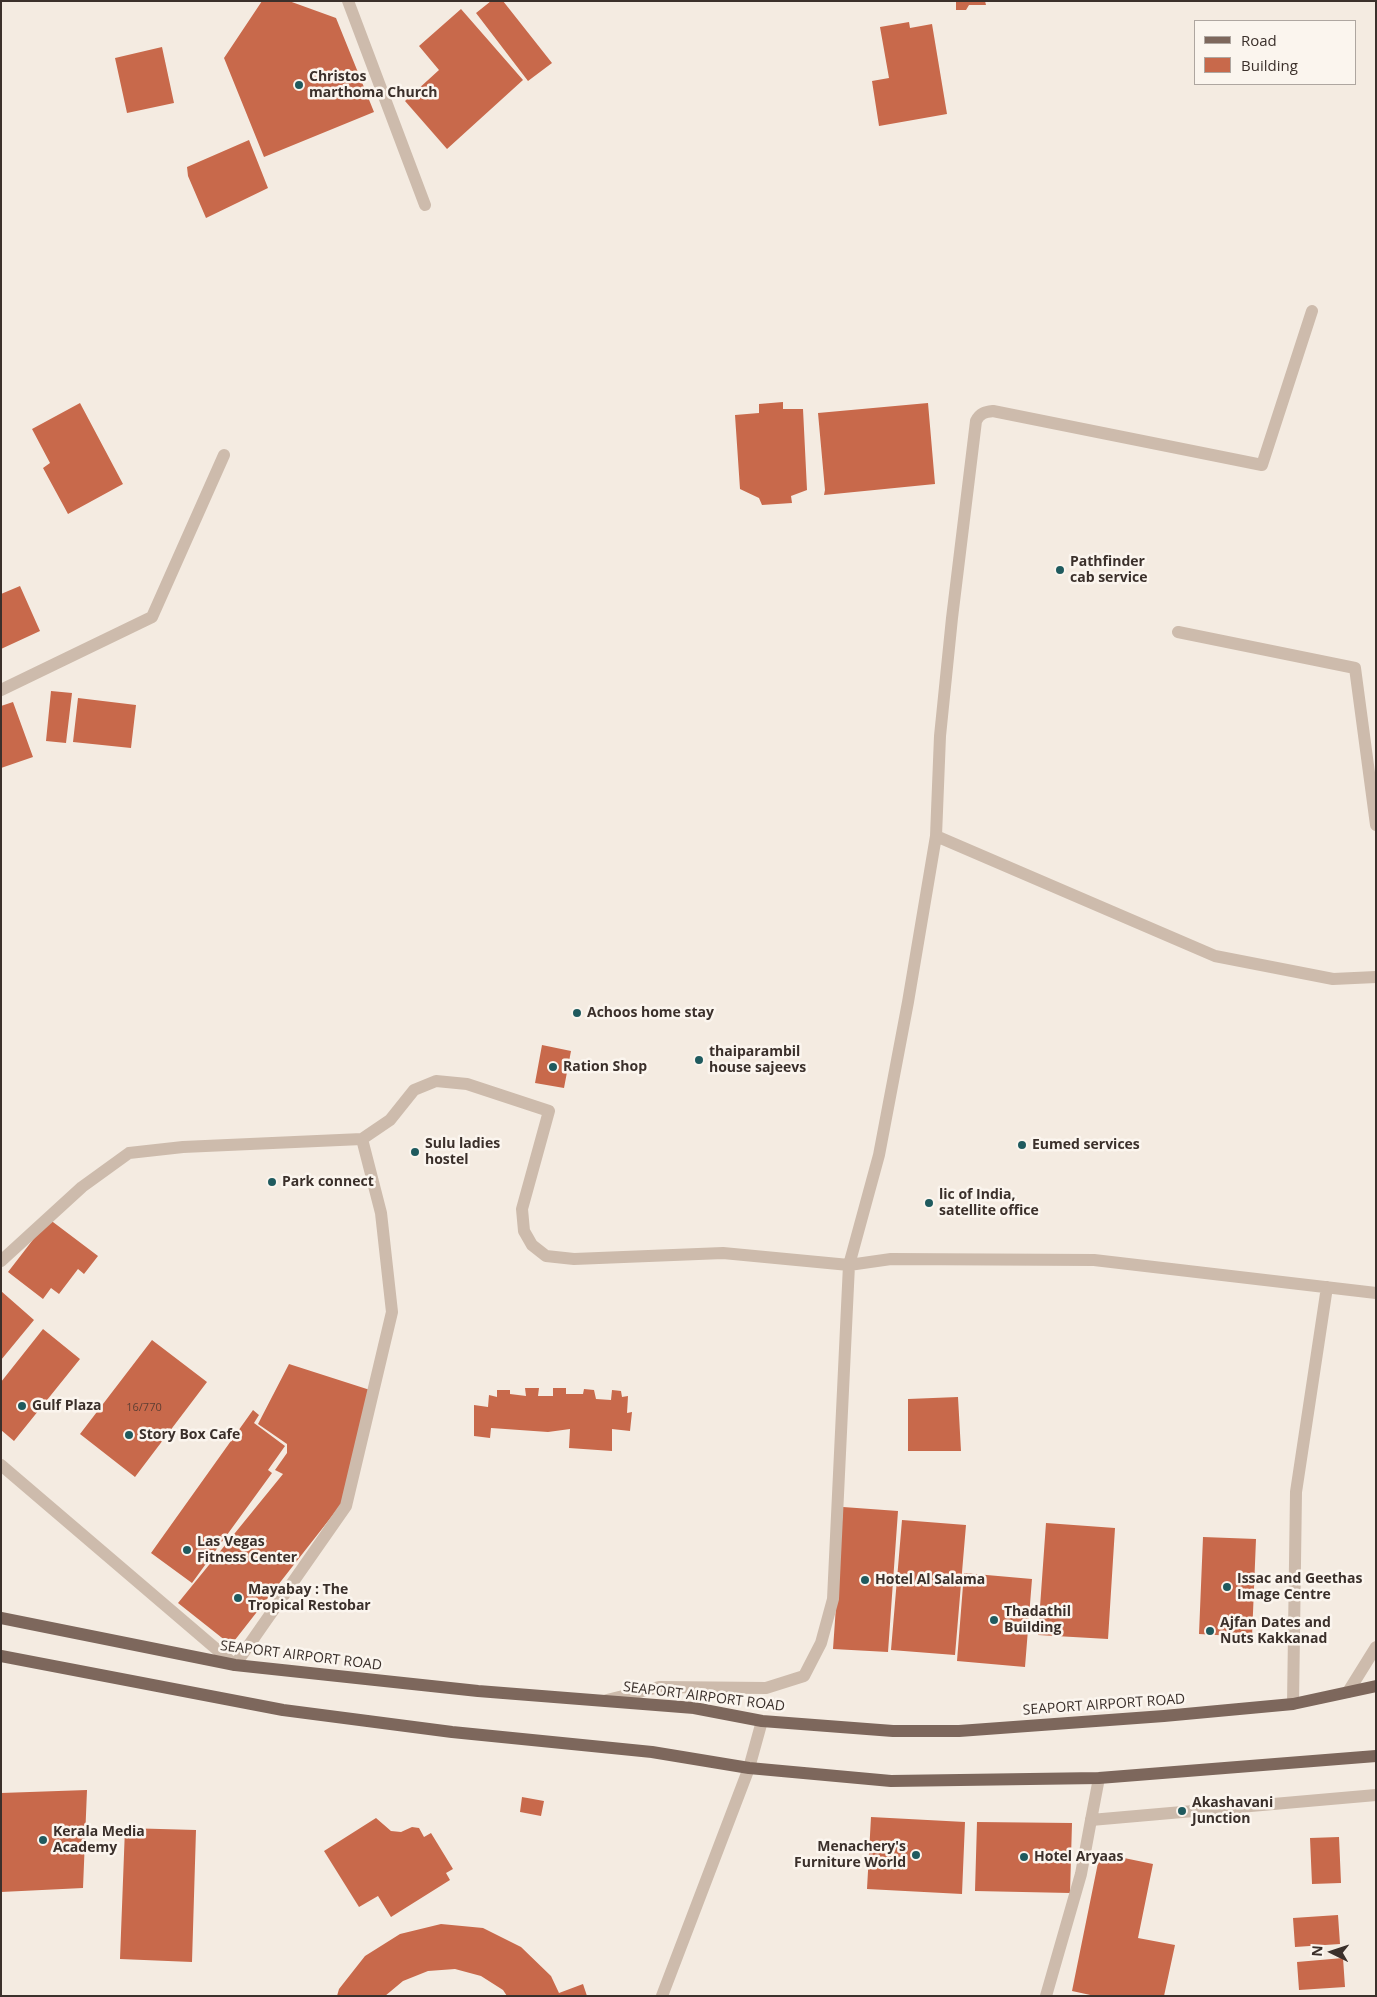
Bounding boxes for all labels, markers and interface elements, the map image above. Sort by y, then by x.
legend [1194,20,1357,85]
text: Road [1241,30,1277,50]
text: Building [1241,55,1298,75]
place label: Christos marthoma Church [309,69,437,102]
marker: Christos marthoma Church [293,79,305,91]
place label: Pathfinder cab service [1070,554,1147,586]
marker: Pathfinder cab service [1054,564,1066,576]
place label: Achoos home stay [587,1005,714,1021]
marker: Achoos home stay [571,1007,583,1019]
place label: thaiparambil house sajeevs [709,1044,806,1076]
marker: thaiparambil house sajeevs [693,1054,705,1066]
place label: Ration Shop [563,1059,647,1075]
marker: Ration Shop [547,1061,559,1073]
place label: Sulu ladies hostel [425,1136,500,1168]
place label: Eumed services [1032,1137,1140,1153]
marker: Eumed services [1016,1139,1028,1151]
marker: Sulu ladies hostel [409,1146,421,1158]
place label: Park connect [282,1174,374,1190]
marker: Park connect [266,1176,278,1188]
place label: lic of India, satellite office [939,1187,1039,1220]
marker: lic of India, satellite office [923,1197,935,1209]
place label: Gulf Plaza [32,1398,101,1414]
marker: Gulf Plaza [16,1400,28,1412]
house number: 16/770 [126,1401,162,1415]
place label: Story Box Cafe [139,1427,240,1443]
marker: Story Box Cafe [123,1429,135,1441]
place label: Las Vegas Fitness Center [197,1534,297,1566]
marker: Las Vegas Fitness Center [181,1544,193,1556]
place label: Issac and Geethas Image Centre [1237,1571,1362,1604]
place label: Hotel Al Salama [875,1572,985,1588]
marker: Hotel Al Salama [859,1574,871,1586]
marker: Issac and Geethas Image Centre [1221,1581,1233,1593]
place label: Mayabay : The Tropical Restobar [248,1582,371,1614]
marker: Mayabay : The Tropical Restobar [232,1592,244,1604]
place label: Thadathil Building [1004,1604,1071,1636]
marker: Thadathil Building [988,1614,1000,1626]
place label: Ajfan Dates and Nuts Kakkanad [1220,1615,1331,1648]
marker: Ajfan Dates and Nuts Kakkanad [1204,1625,1216,1637]
street label: SEAPORT AIRPORT ROAD [219,1638,383,1674]
street label: SEAPORT AIRPORT ROAD [622,1679,786,1715]
street label: SEAPORT AIRPORT ROAD [1022,1691,1186,1719]
place label: Akashavani Junction [1192,1795,1273,1828]
marker: Akashavani Junction [1176,1805,1188,1817]
place label: Kerala Media Academy [53,1824,145,1856]
marker: Kerala Media Academy [37,1834,49,1846]
place label: Menachery's Furniture World [794,1839,906,1871]
marker: Menachery's Furniture World [910,1849,922,1861]
place label: Hotel Aryaas [1034,1849,1123,1865]
marker: Hotel Aryaas [1018,1851,1030,1863]
north arrow [1307,1927,1357,1977]
text: N [1307,1945,1326,1957]

